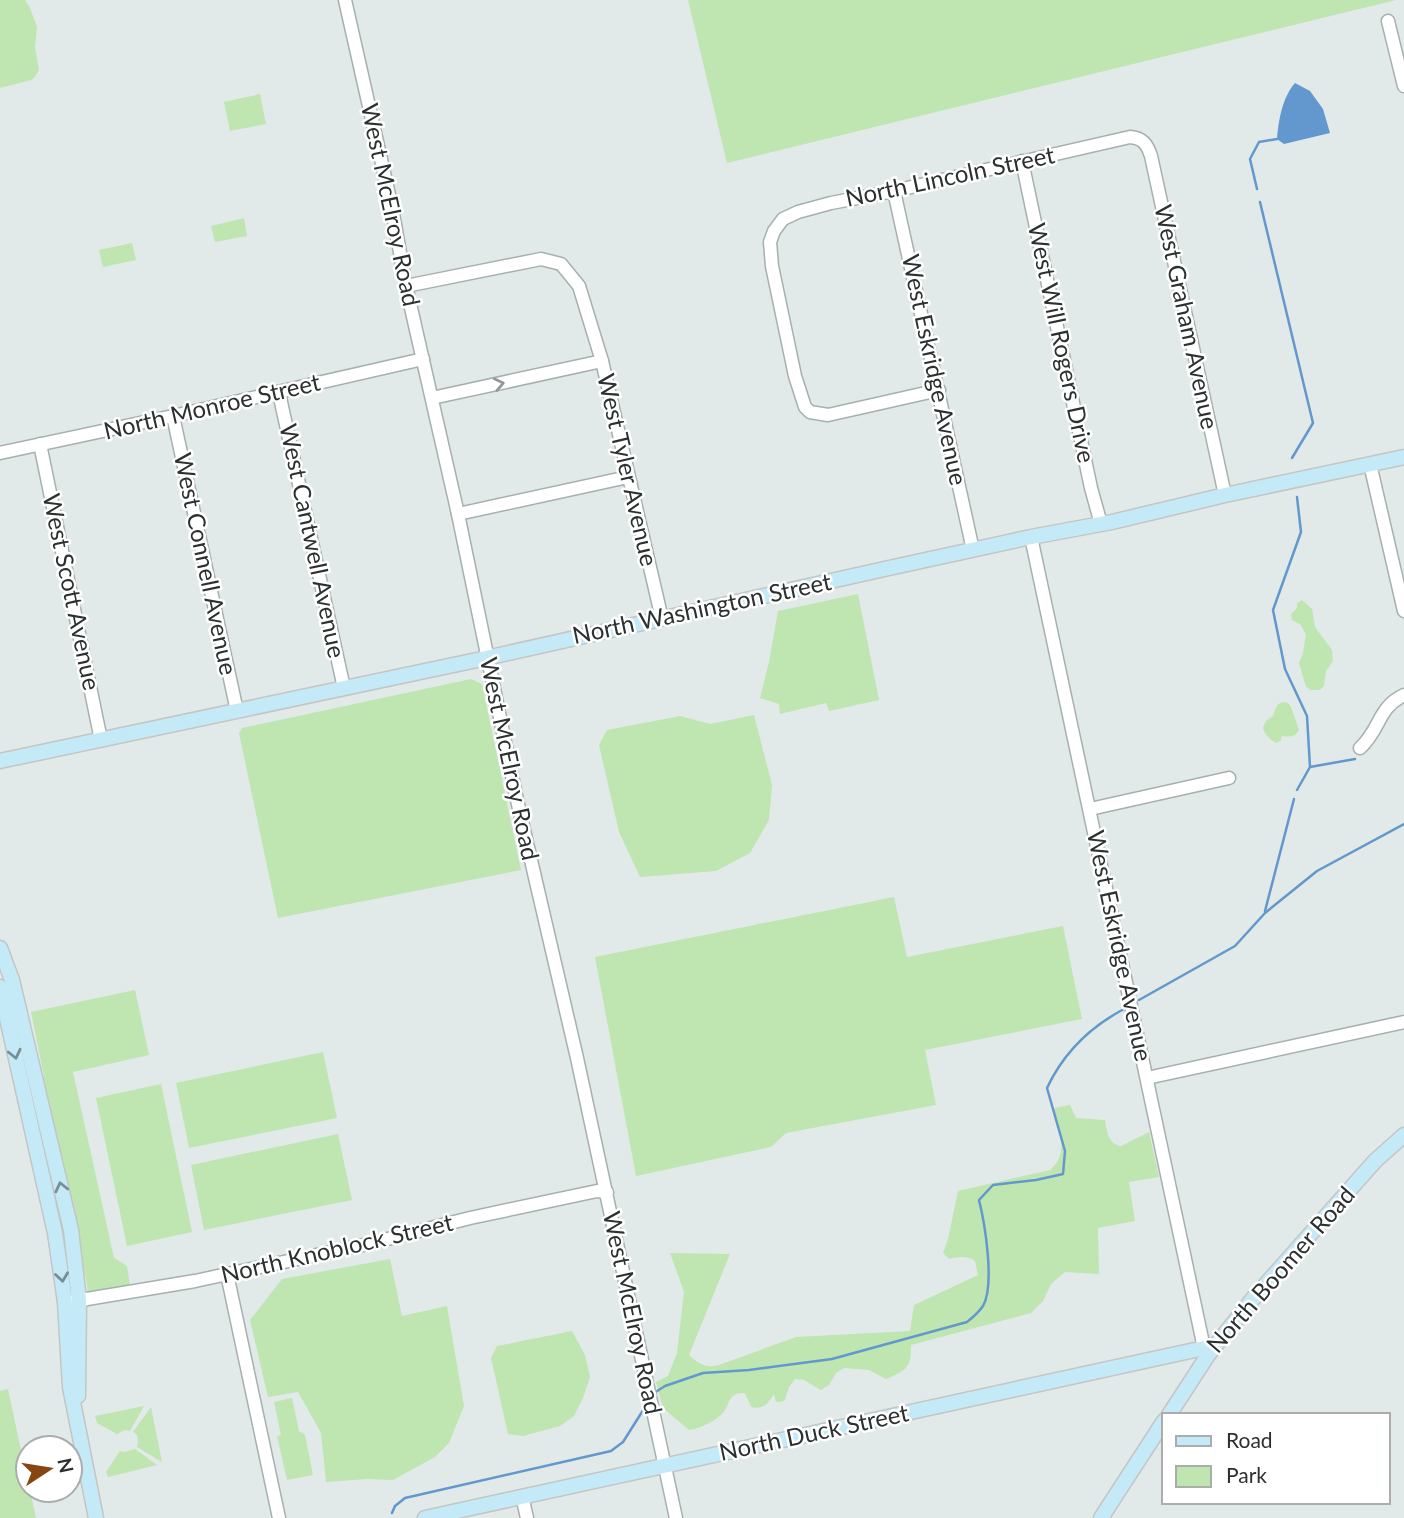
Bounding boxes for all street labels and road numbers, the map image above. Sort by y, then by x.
street label: West McElroy Road [356,101,427,309]
street label: North Lincoln Street [842,139,1057,212]
street label: West Graham Avenue [1149,202,1225,432]
street label: West Will Rogers Drive [1023,220,1102,465]
street label: West Eskridge Avenue [897,252,974,488]
street label: North Monroe Street [101,366,323,445]
street label: West Tyler Avenue [592,371,665,569]
street label: West Cantwell Avenue [274,421,352,660]
street label: West Connell Avenue [169,450,244,677]
street label: West Scott Avenue [37,491,107,693]
street label: North Washington Street [570,566,834,649]
street label: West McElroy Road [475,655,546,863]
street label: West Eskridge Avenue [1082,828,1159,1064]
street label: North Boomer Road [1200,1180,1360,1358]
street label: North Knoblock Street [218,1207,456,1288]
street label: West McElroy Road [598,1209,669,1417]
street label: North Duck Street [716,1397,911,1466]

